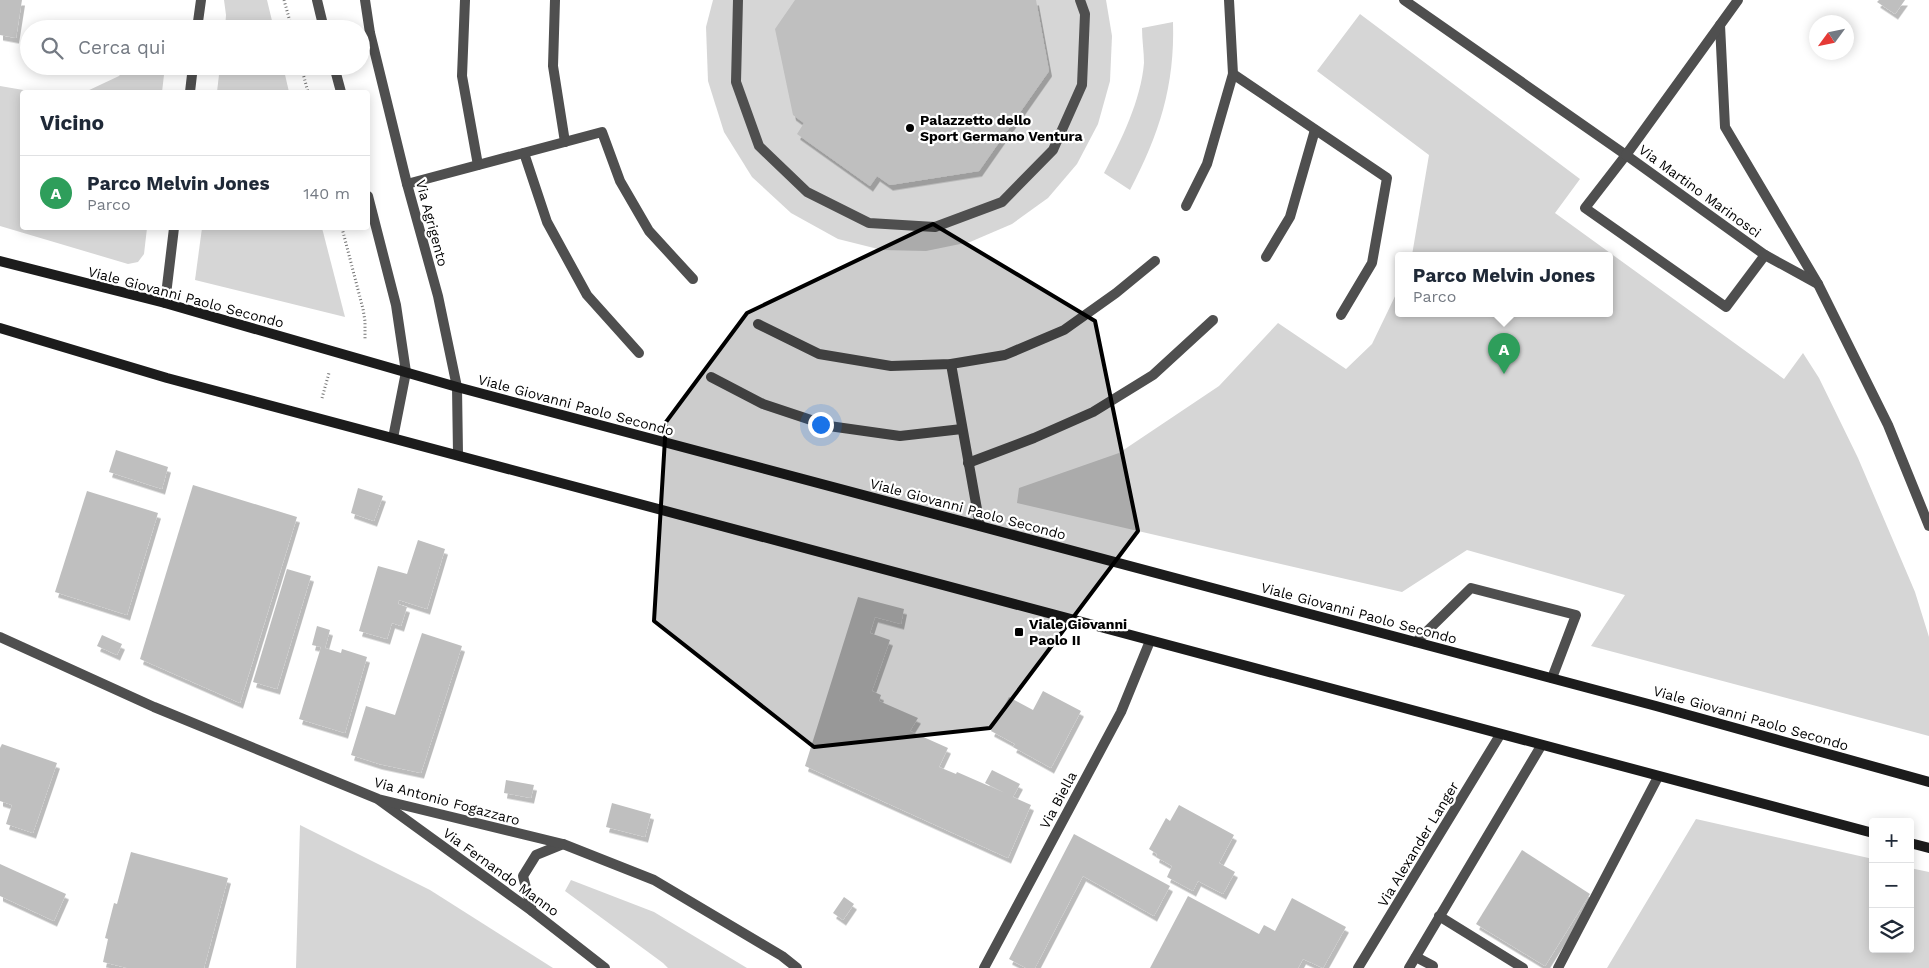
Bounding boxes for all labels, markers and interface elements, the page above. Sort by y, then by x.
north arrow [1809,15,1854,60]
search box [20,20,370,75]
icon: search [38,34,66,62]
text: Cerca qui [78,36,166,59]
text: Vicino [40,110,104,135]
place label: Palazzetto dello Sport Germano Ventura [920,112,1084,144]
marker: Palazzetto dello Sport Germano Ventura [904,122,916,134]
street label: Via Martino Marinosci [1636,141,1764,241]
text: Parco Melvin Jones [87,172,270,195]
street label: Via Agrigento [413,178,451,268]
text: A [51,184,61,203]
text: 140 m [303,184,350,203]
text: Parco [87,195,131,214]
popup [1395,252,1613,317]
street label: Viale Giovanni Paolo Secondo [86,263,286,331]
text: Parco Melvin Jones [1413,264,1595,287]
text: Parco [1413,287,1456,306]
pin: A [1488,333,1520,374]
street label: Viale Giovanni Paolo Secondo [476,371,676,439]
your location [808,412,834,438]
street label: Viale Giovanni Paolo Secondo [868,475,1068,543]
street label: Viale Giovanni Paolo Secondo [1259,579,1459,647]
place label: Viale Giovanni Paolo II [1029,616,1127,648]
marker: Viale Giovanni Paolo II [1013,626,1025,638]
street label: Viale Giovanni Paolo Secondo [1651,682,1851,754]
street label: Via Biella [1036,769,1080,831]
street label: Via Antonio Fogazzaro [372,774,522,828]
street label: Via Alexander Langer [1374,778,1462,909]
map controls [1869,818,1914,953]
button: + [1869,818,1914,863]
street label: Via Fernando Manno [440,825,562,919]
button: − [1869,863,1914,908]
button: layers [1869,908,1914,953]

